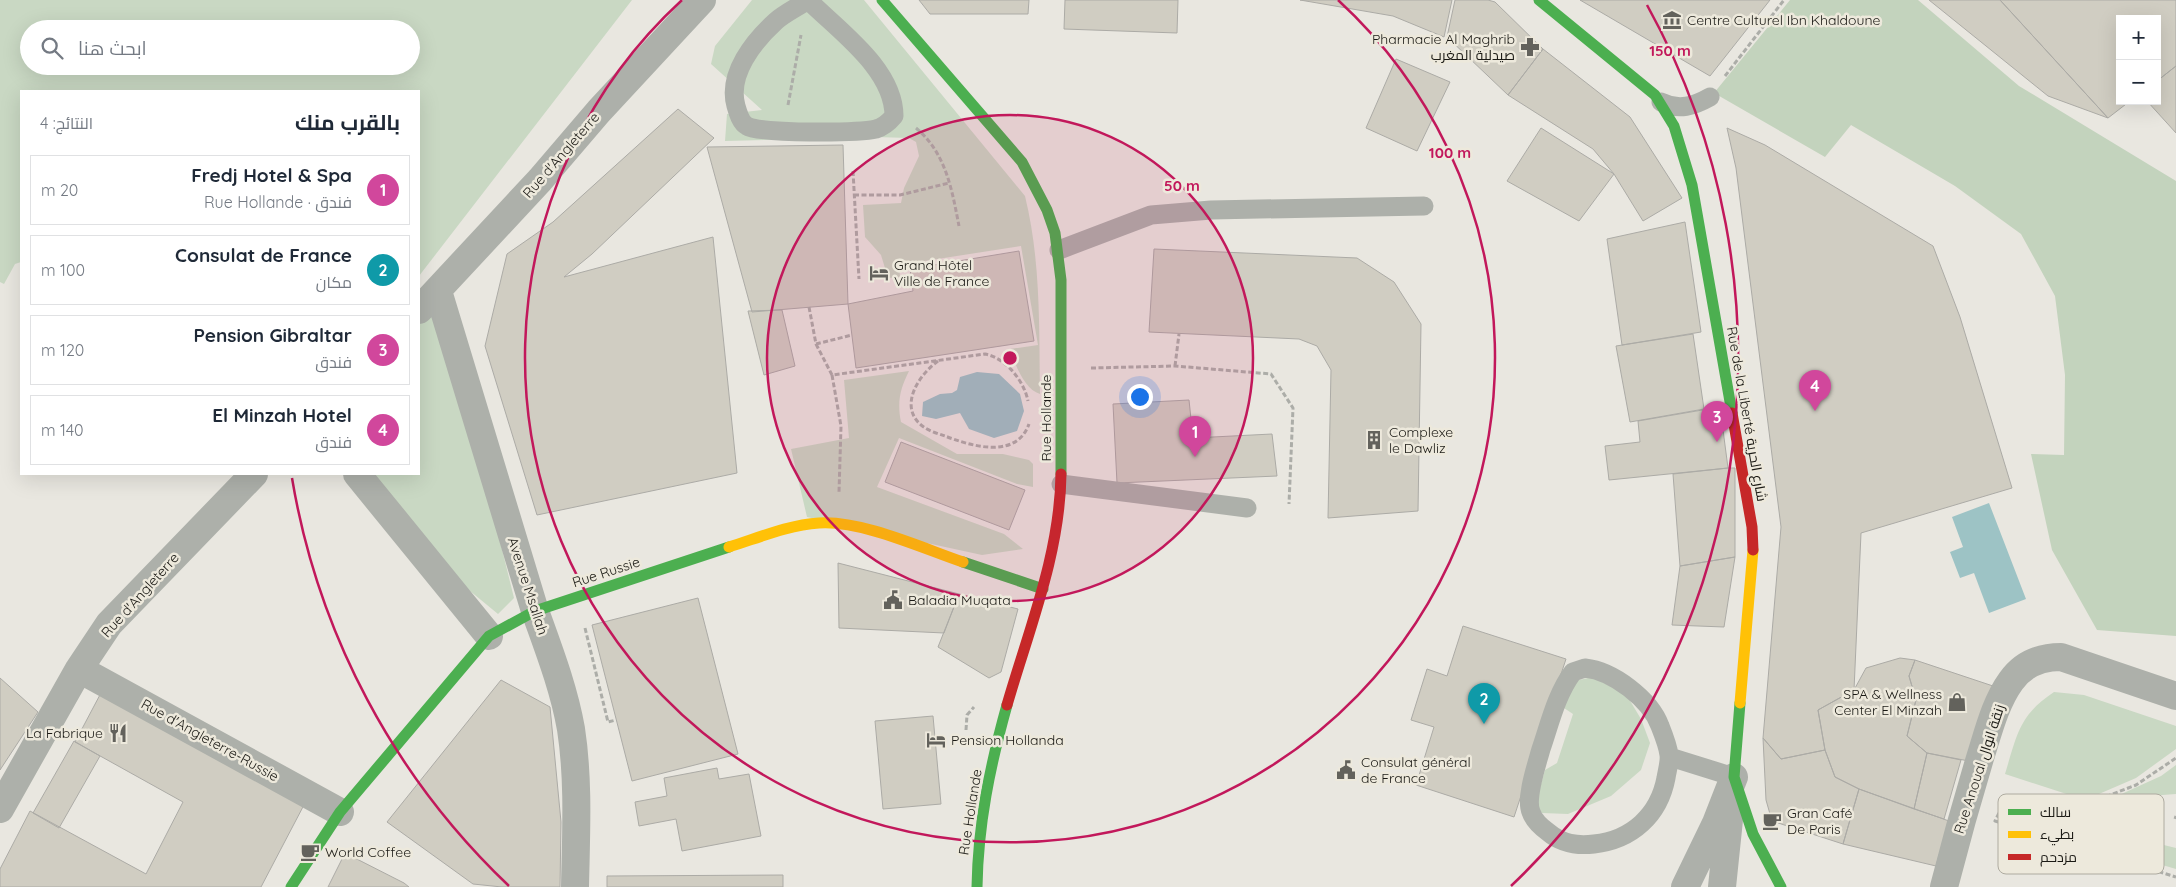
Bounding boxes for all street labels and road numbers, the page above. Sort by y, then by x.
street label: Rue d'Angleterre [519,108,603,202]
street label: Rue de la Liberté شارع الحرية [1723,325,1771,503]
street label: Rue Hollande [1037,374,1055,461]
street label: Avenue Msallah [504,535,552,637]
street label: Rue d'Angleterre [97,549,183,641]
street label: Rue Russie [570,553,642,591]
street label: Rue d'Angleterre-Russie [138,695,282,785]
street label: Rue Anoual زنقة انوال [1950,702,2008,836]
street label: Rue Hollande [954,768,986,856]

